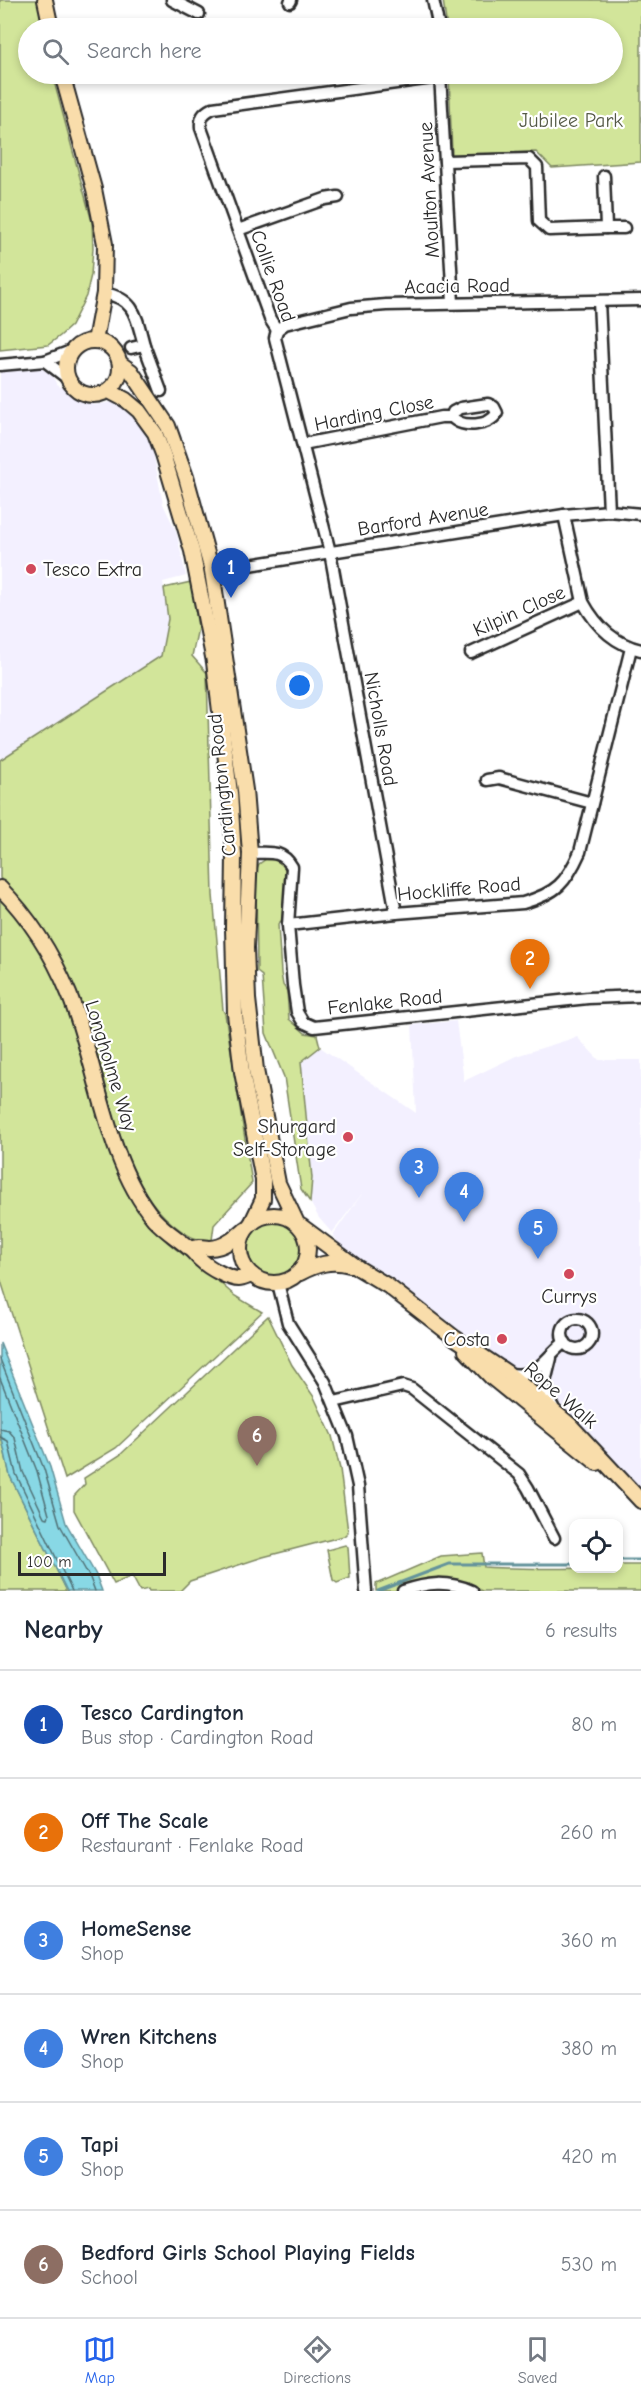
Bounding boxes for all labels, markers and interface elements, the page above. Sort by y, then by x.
search box [18,18,623,84]
icon: search [39,35,72,68]
text: Search here [87,38,202,64]
park label: Jubilee Park [519,109,623,132]
street label: Moulton Avenue [414,121,444,259]
street label: Collie Road [246,227,300,325]
street label: Acacia Road [404,274,510,298]
street label: Harding Close [312,390,436,436]
street label: Barford Avenue [356,497,490,541]
pin: 1 [212,548,250,598]
place label: Tesco Extra [43,558,142,581]
marker: Tesco Extra [24,562,38,576]
street label: Kilpin Close [469,580,569,642]
street label: Nicholls Road [360,670,402,788]
your location [285,671,314,700]
street label: Cardington Road [203,712,241,858]
street label: Hockliffe Road [396,872,522,906]
pin: 2 [510,940,550,989]
street label: Fenlake Road [326,985,444,1019]
street label: Longholme Way [80,998,142,1134]
place label: Shurgard Self-Storage [233,1115,336,1161]
marker: Shurgard Self-Storage [341,1130,355,1144]
pin: 3 [400,1148,438,1198]
pin: 4 [444,1172,484,1222]
pin: 5 [518,1210,558,1259]
marker: Currys [562,1267,576,1281]
place label: Currys [541,1285,597,1308]
place label: Costa [444,1328,490,1351]
marker: Costa [495,1332,509,1346]
street label: Rope Walk [520,1357,603,1433]
pin: 6 [238,1416,276,1466]
map controls [569,1519,623,1573]
button: locate [569,1519,623,1573]
scale bar [18,1549,166,1576]
text: 100 m [27,1553,71,1571]
text: Nearby [24,1615,103,1645]
text: 6 results [545,1619,617,1642]
text: Tesco Cardington [81,1700,244,1726]
text: 1 [40,1713,47,1736]
text: 80 m [571,1713,617,1736]
text: Bus stop · Cardington Road [81,1726,314,1749]
text: Off The Scale [81,1808,208,1834]
text: 2 [39,1821,48,1844]
text: 260 m [560,1821,617,1844]
text: Restaurant · Fenlake Road [81,1834,304,1857]
text: HomeSense [81,1916,191,1942]
text: 3 [39,1929,48,1952]
text: 360 m [561,1929,617,1952]
text: Shop [81,1942,124,1965]
text: Wren Kitchens [81,2024,217,2050]
text: 4 [39,2037,48,2060]
text: 380 m [561,2037,617,2060]
text: Shop [81,2050,124,2073]
text: Tapi [81,2132,119,2158]
text: 5 [38,2145,49,2168]
text: 420 m [561,2145,617,2168]
text: Shop [81,2158,124,2181]
text: Bedford Girls School Playing Fields [81,2240,415,2266]
text: 6 [38,2253,49,2276]
text: 530 m [561,2253,617,2276]
text: School [81,2266,138,2289]
tab: Map [83,2333,116,2387]
tab: Directions [283,2333,351,2387]
tab: Saved [518,2333,558,2387]

